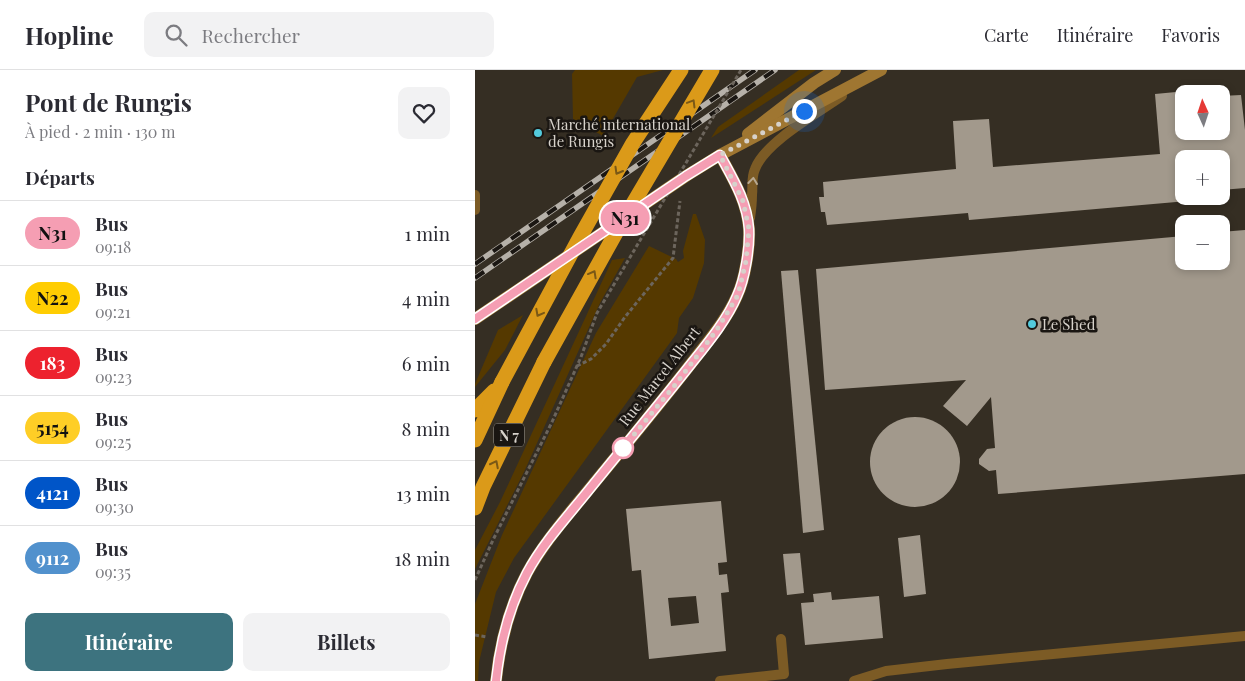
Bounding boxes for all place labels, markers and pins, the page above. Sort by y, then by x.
place label: Marché international de Rungis [548,114,690,151]
marker: Marché international de Rungis [532,127,544,139]
place label: Le Shed [1042,314,1096,334]
marker: Le Shed [1026,318,1038,330]
unlabelled marker [612,437,634,459]

